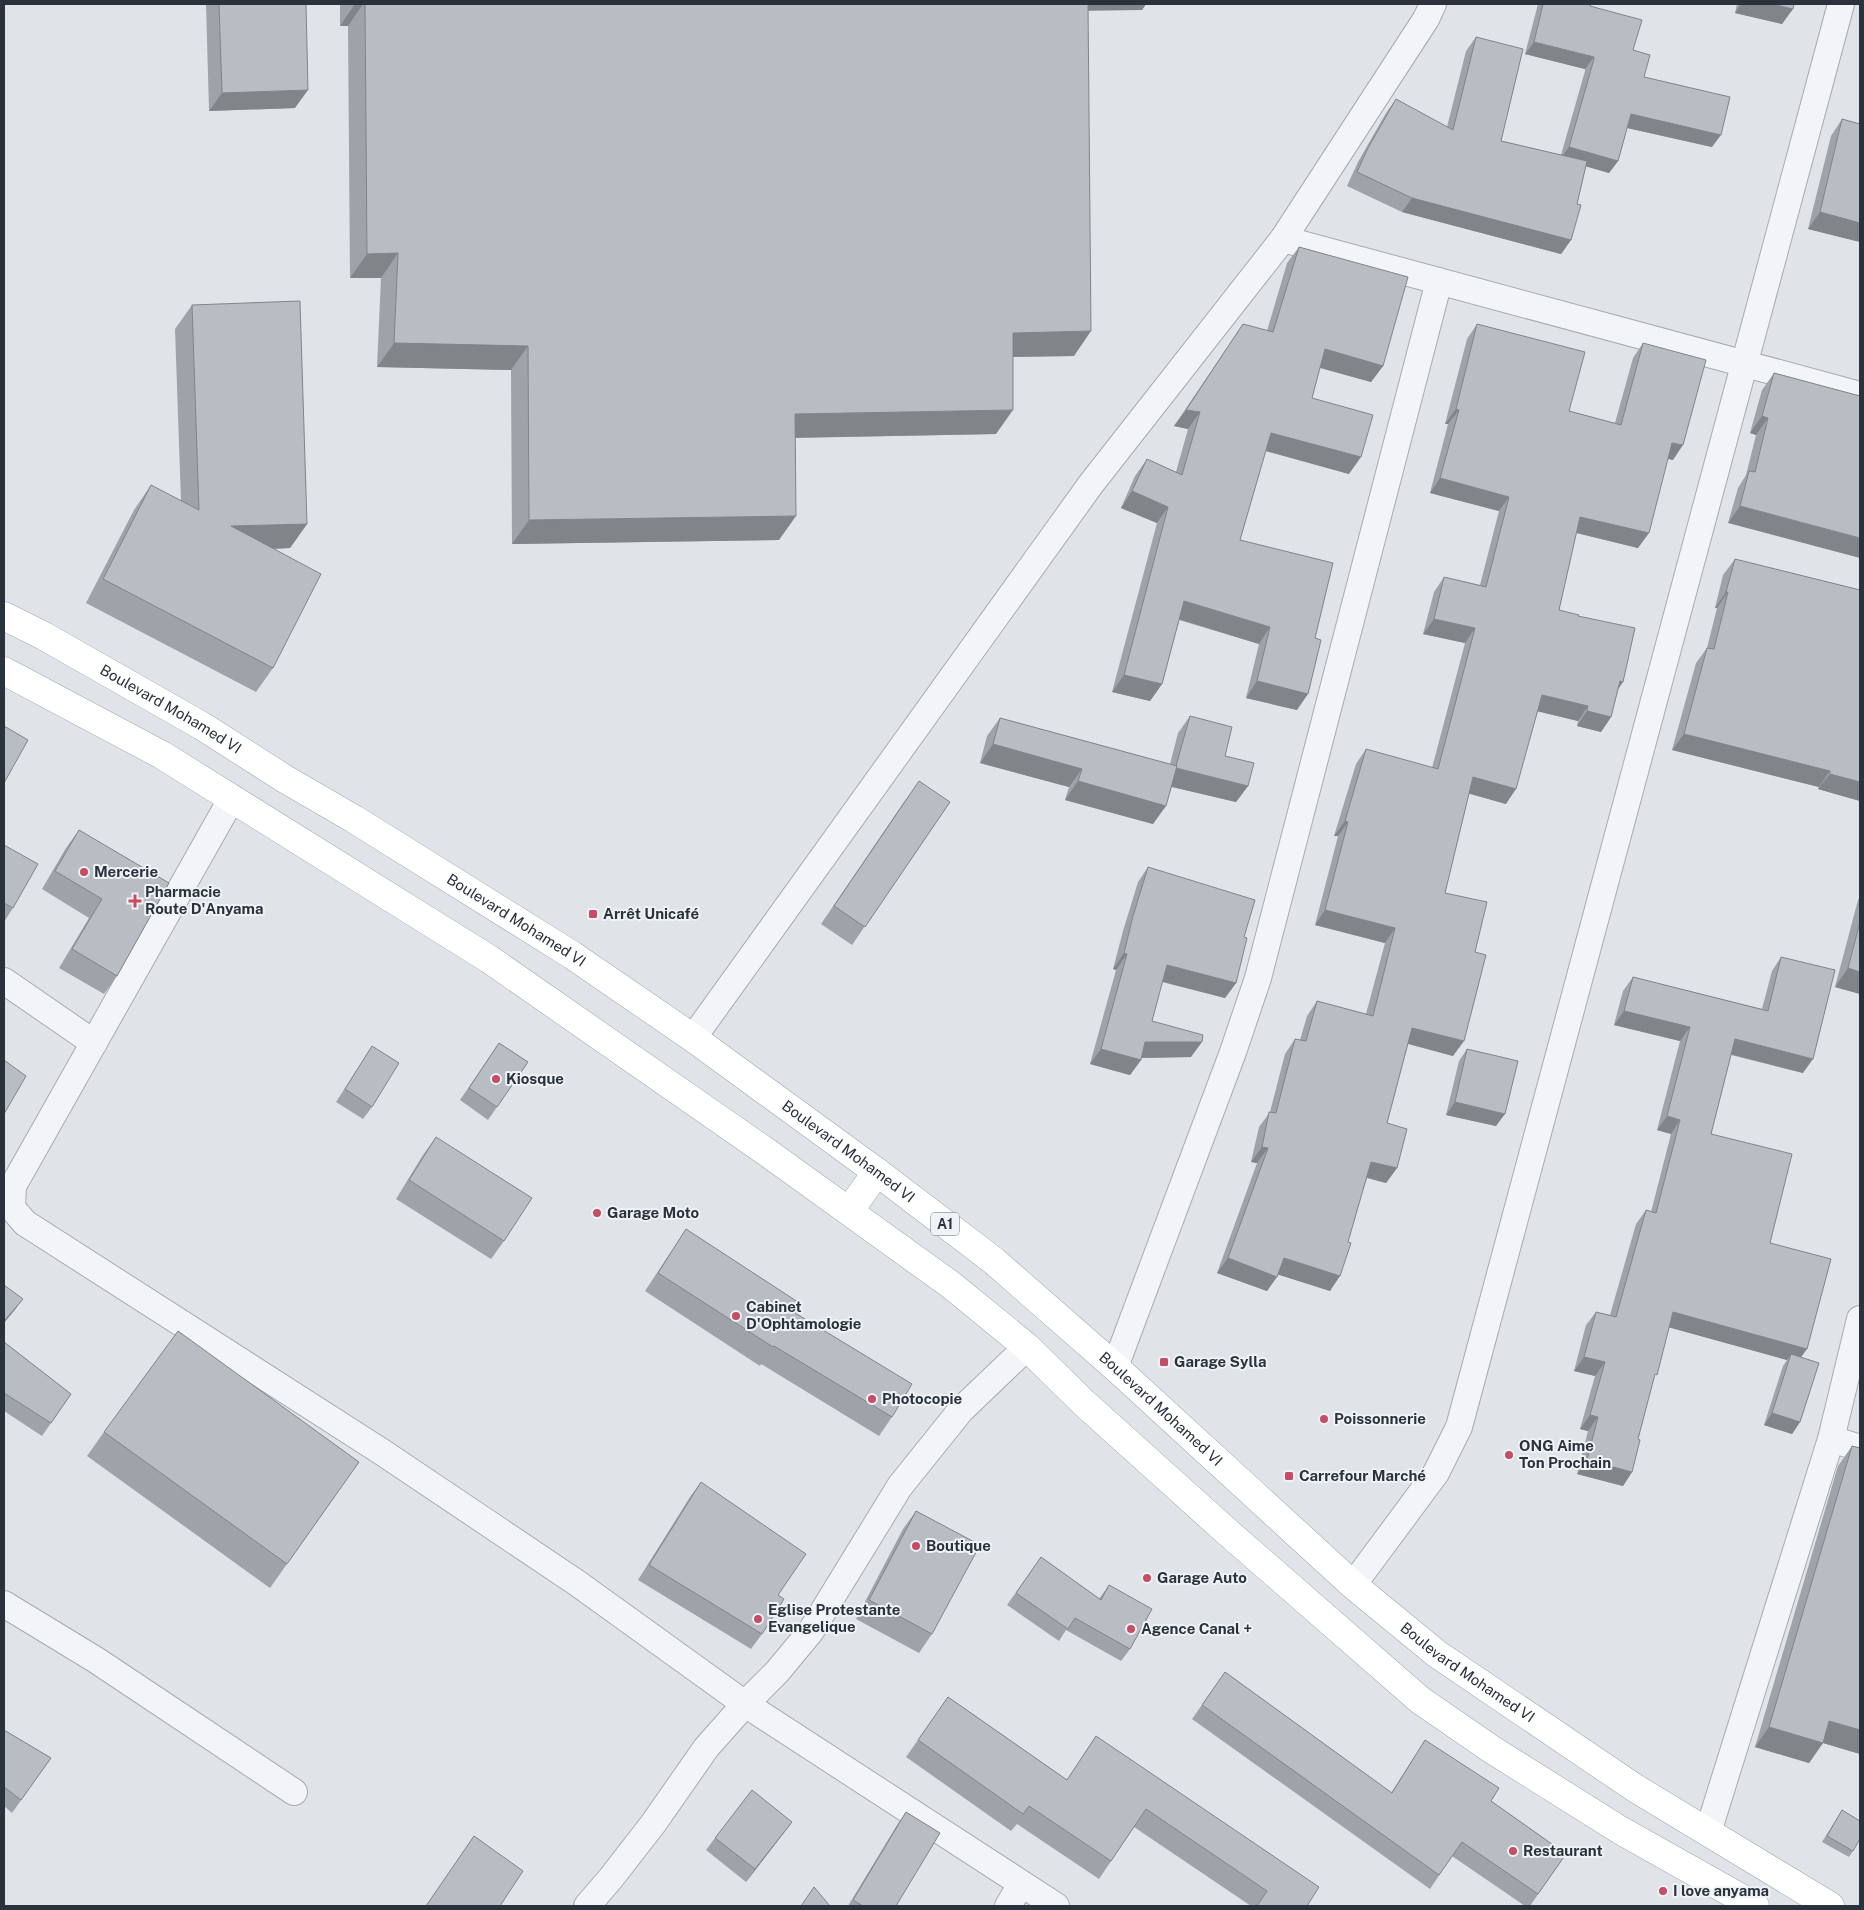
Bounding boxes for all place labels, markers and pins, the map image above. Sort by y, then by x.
place label: Mercerie [94,863,158,880]
marker: Mercerie [78,866,90,878]
place label: Pharmacie Route D'Anyama [145,883,263,917]
marker: Pharmacie Route D'Anyama [129,895,141,907]
place label: Arrêt Unicafé [603,905,699,922]
marker: Arrêt Unicafé [587,908,599,920]
place label: Kiosque [506,1070,564,1087]
marker: Kiosque [490,1073,502,1085]
place label: Garage Moto [607,1204,700,1221]
marker: Garage Moto [591,1207,603,1219]
place label: Cabinet D'Ophtamologie [746,1298,862,1332]
marker: Cabinet D'Ophtamologie [730,1310,742,1322]
place label: Garage Sylla [1174,1353,1267,1370]
marker: Garage Sylla [1158,1356,1170,1368]
place label: Photocopie [882,1390,962,1407]
marker: Photocopie [866,1393,878,1405]
place label: Poissonnerie [1334,1410,1426,1427]
marker: Poissonnerie [1318,1413,1330,1425]
place label: ONG Aime Ton Prochain [1519,1437,1611,1471]
marker: ONG Aime Ton Prochain [1503,1449,1515,1461]
place label: Carrefour Marché [1299,1467,1426,1484]
marker: Carrefour Marché [1283,1470,1295,1482]
place label: Boutique [926,1537,991,1554]
marker: Boutique [910,1540,922,1552]
place label: Garage Auto [1157,1569,1247,1586]
marker: Garage Auto [1141,1572,1153,1584]
place label: Eglise Protestante Evangelique [768,1601,900,1635]
marker: Eglise Protestante Evangelique [752,1613,764,1625]
place label: Agence Canal + [1141,1620,1252,1637]
marker: Agence Canal + [1125,1623,1137,1635]
place label: Restaurant [1523,1842,1603,1859]
marker: Restaurant [1507,1845,1519,1857]
place label: I love anyama [1673,1882,1769,1899]
marker: I love anyama [1657,1885,1669,1897]

